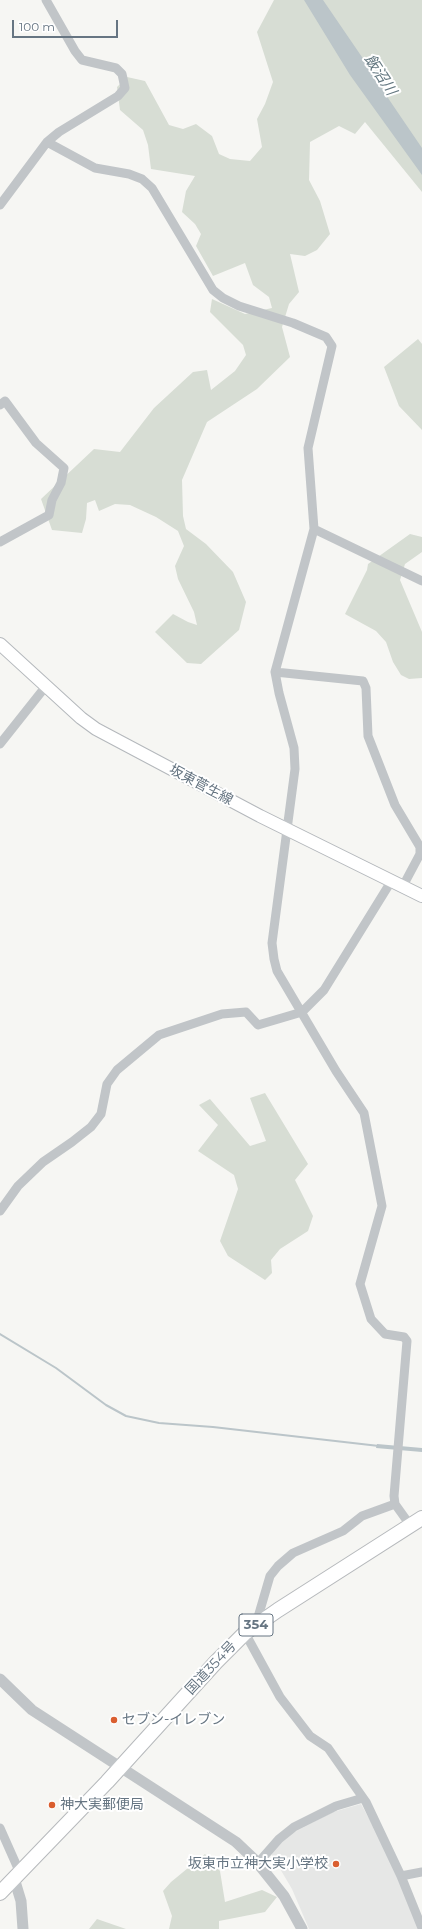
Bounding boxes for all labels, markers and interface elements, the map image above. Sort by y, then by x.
scale bar [14,12,120,38]
text: 100 m [19,19,55,34]
water label: 飯沼川 [360,51,400,99]
street label: 坂東菅生線 [166,761,236,809]
road number: 354 [239,1614,273,1636]
street label: 国道354号 [182,1638,240,1698]
place label: セブン-イレブン [122,1712,225,1728]
marker: セブン-イレブン [109,1715,119,1725]
place label: 神大実郵便局 [60,1797,144,1813]
marker: 神大実郵便局 [47,1800,57,1810]
place label: 坂東市立神大実小学校 [188,1856,328,1872]
marker: 坂東市立神大実小学校 [331,1859,341,1869]

